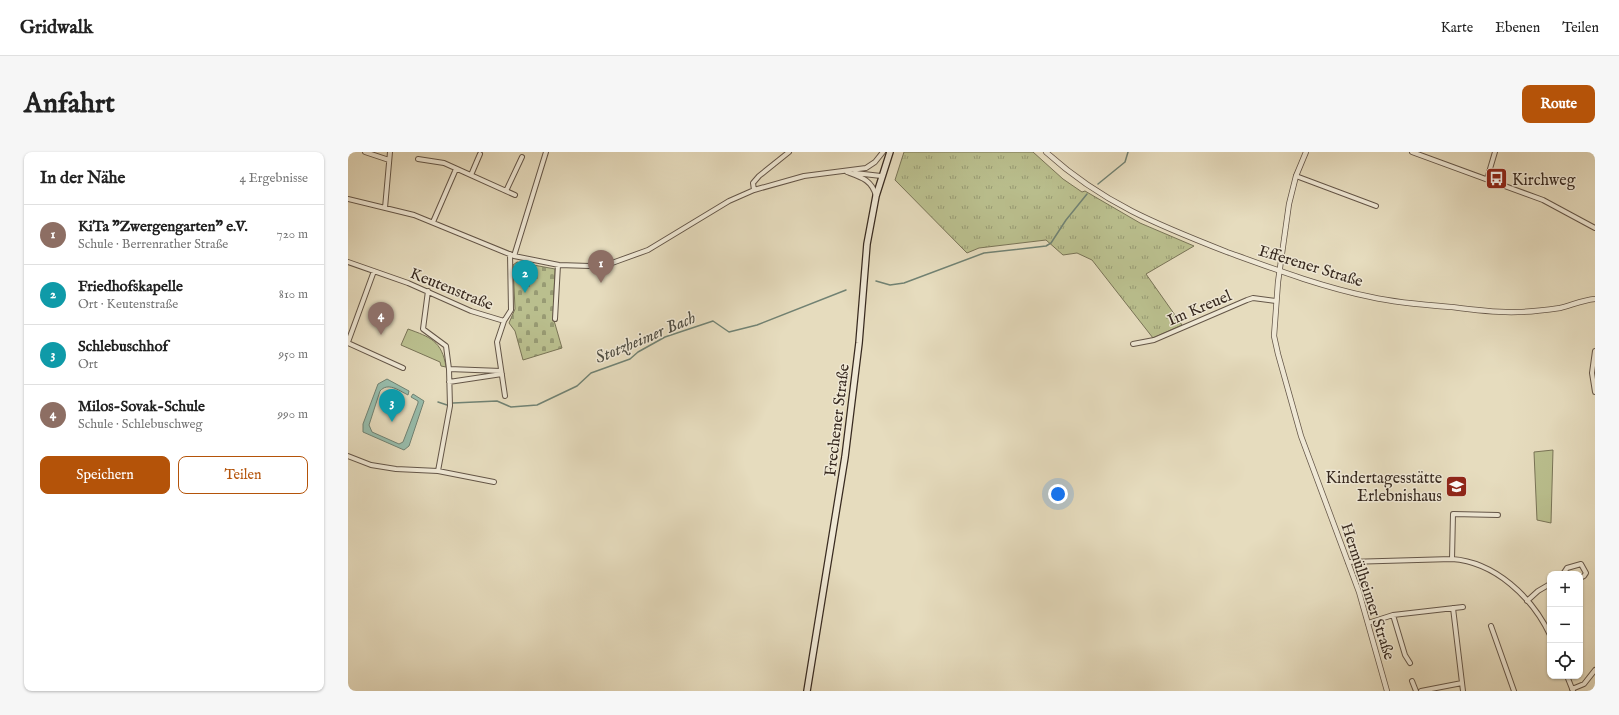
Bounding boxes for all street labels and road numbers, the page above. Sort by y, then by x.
street label: Efferener Straße [1256,241,1365,292]
street label: Keutenstraße [407,264,496,316]
street label: Im Kreuel [1165,286,1235,331]
street label: Frechener Straße [821,363,855,478]
street label: Hermülheimer Straße [1336,521,1399,663]

